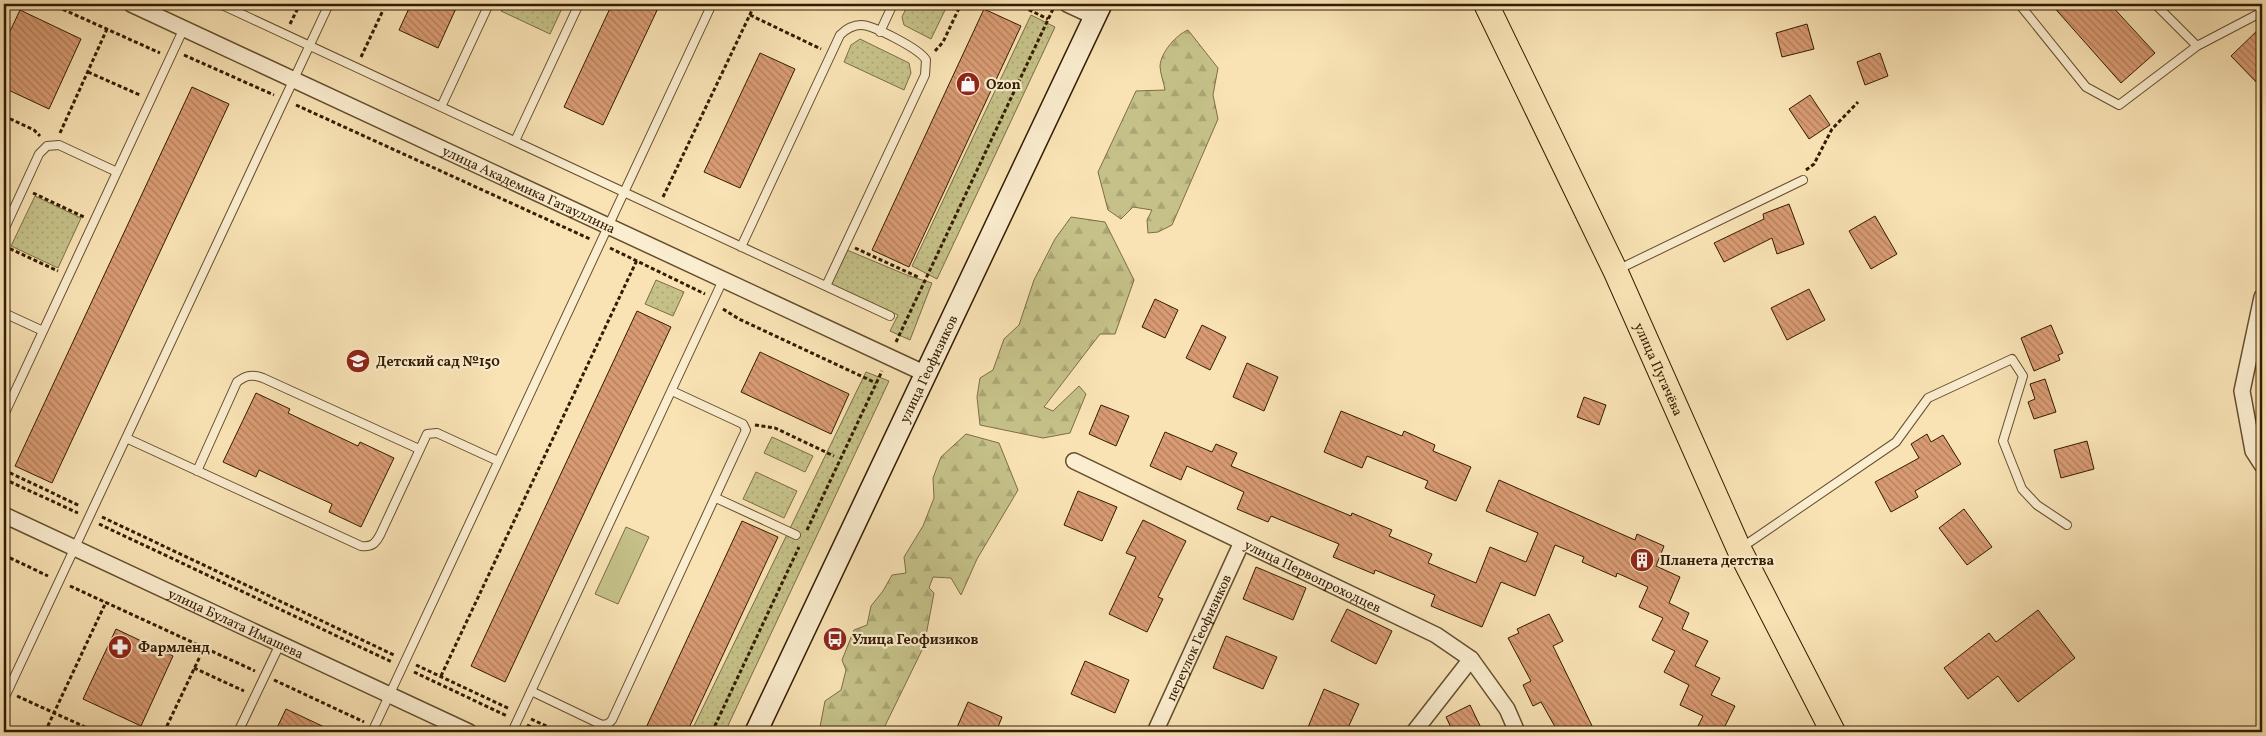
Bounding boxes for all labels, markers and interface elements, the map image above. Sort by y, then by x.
shop icon: Ozon [955,71,981,97]
place label: Ozon [986,76,1021,95]
street label: улица Академика Гатауллина [439,142,618,239]
street label: улица Геофизиков [896,312,963,427]
street label: улица Пугачёва [1629,320,1687,419]
school or university icon: Детский сад №150 [345,348,371,374]
place label: Детский сад №150 [376,353,500,372]
street label: улица Первопроходцев [1241,536,1384,618]
building icon: Планета детства [1629,547,1655,573]
place label: Планета детства [1660,552,1775,571]
street label: переулок Геофизиков [1162,572,1237,705]
street label: улица Булата Имашева [164,585,306,665]
bus stop icon: Улица Геофизиков [822,626,848,652]
place label: Улица Геофизиков [852,631,979,650]
pharmacy icon: Фармленд [107,634,133,660]
place label: Фармленд [138,639,210,658]

